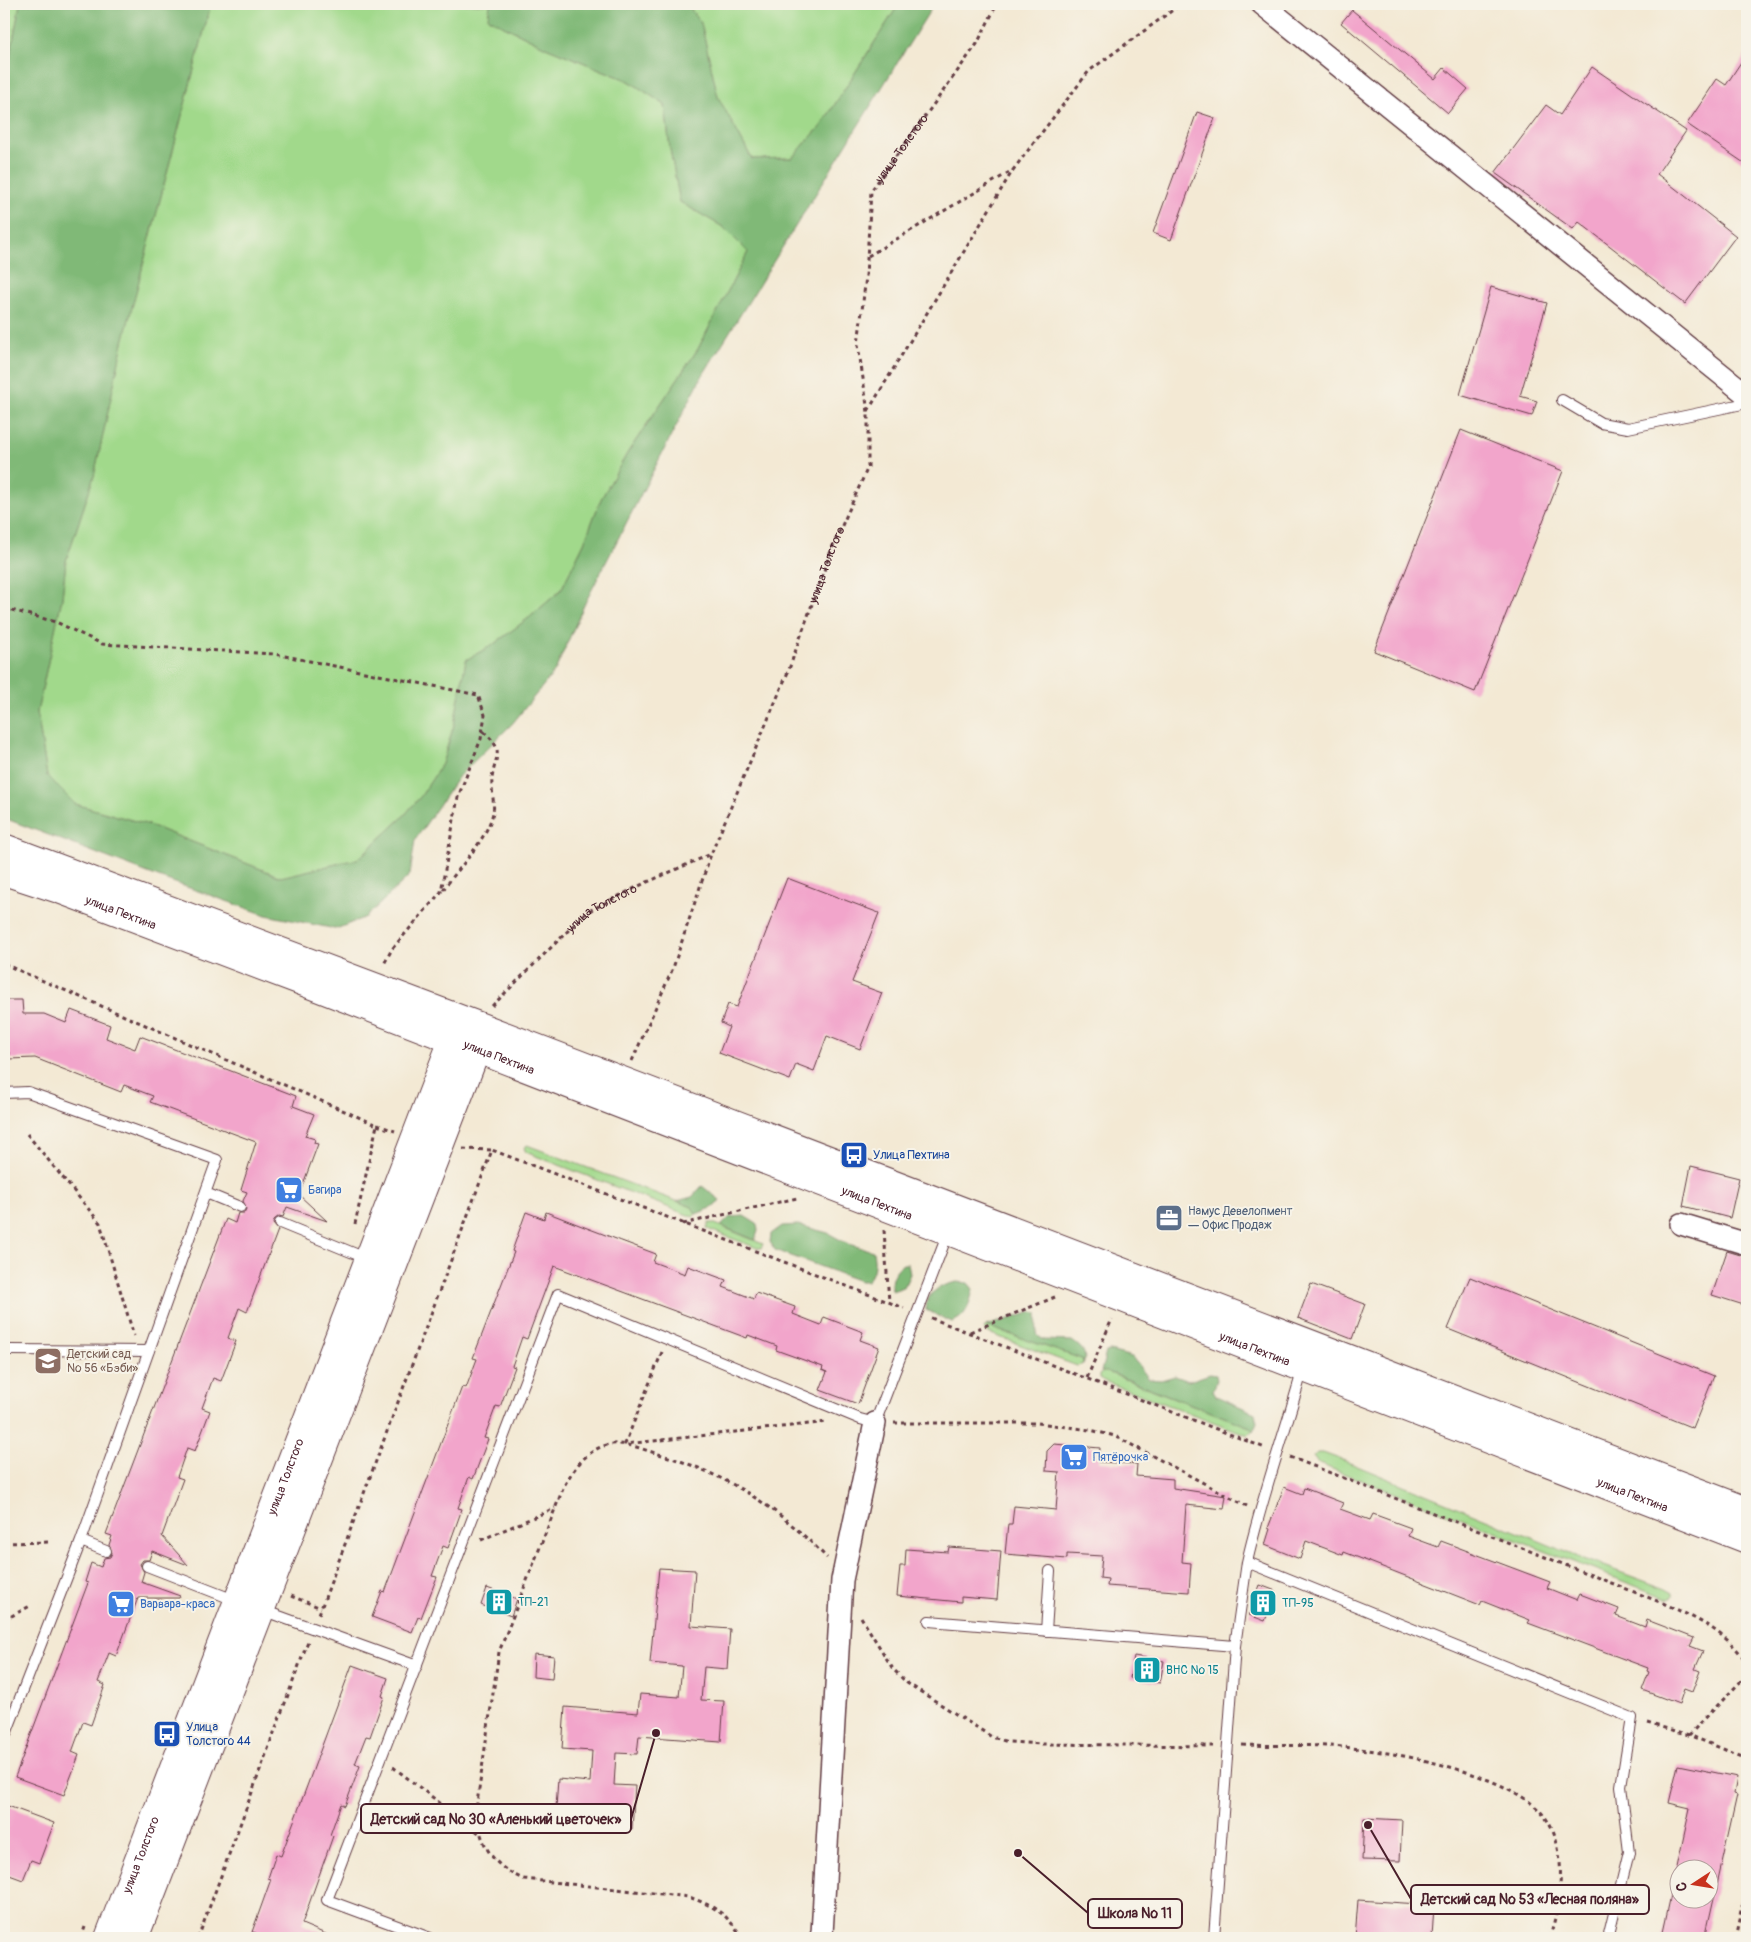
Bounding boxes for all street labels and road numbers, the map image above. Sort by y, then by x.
street label: улица Толстого [872,111,932,187]
street label: улица Толстого [806,524,849,606]
street label: улица Толстого [563,881,640,937]
street label: улица Пехтина [82,892,159,933]
street label: улица Пехтина [460,1037,537,1078]
street label: улица Пехтина [838,1183,915,1224]
street label: улица Пехтина [1216,1329,1292,1370]
street label: улица Толстого [264,1436,308,1518]
street label: улица Пехтина [1594,1474,1670,1516]
street label: улица Толстого [119,1814,163,1896]

